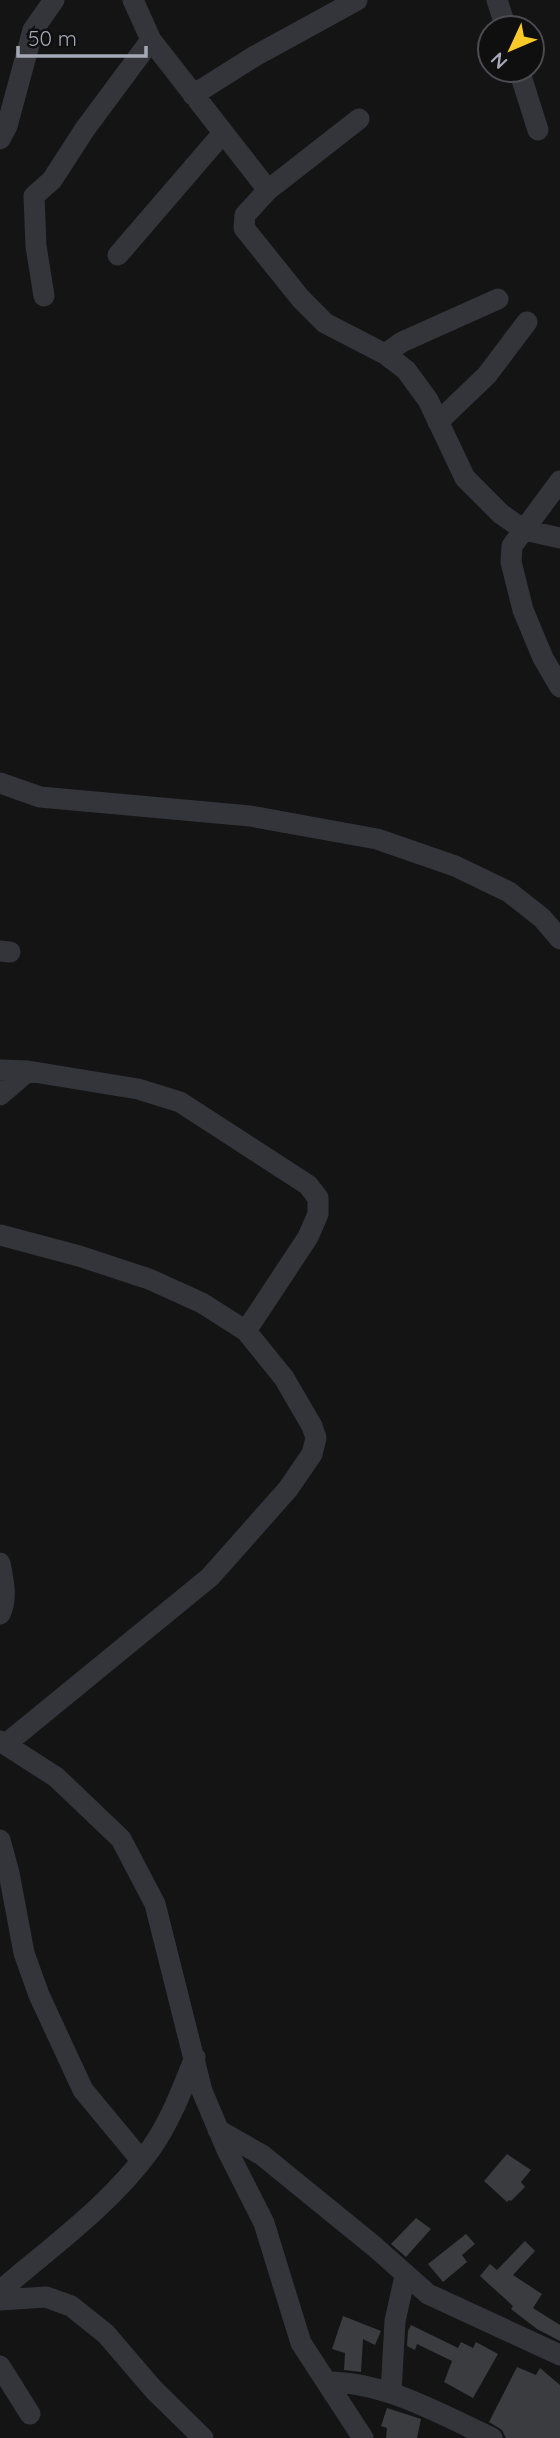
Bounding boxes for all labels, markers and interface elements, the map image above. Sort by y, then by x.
scale bar [18,14,145,58]
north arrow [476,14,546,84]
text: 50 m [28,25,77,51]
text: N [485,47,512,74]

